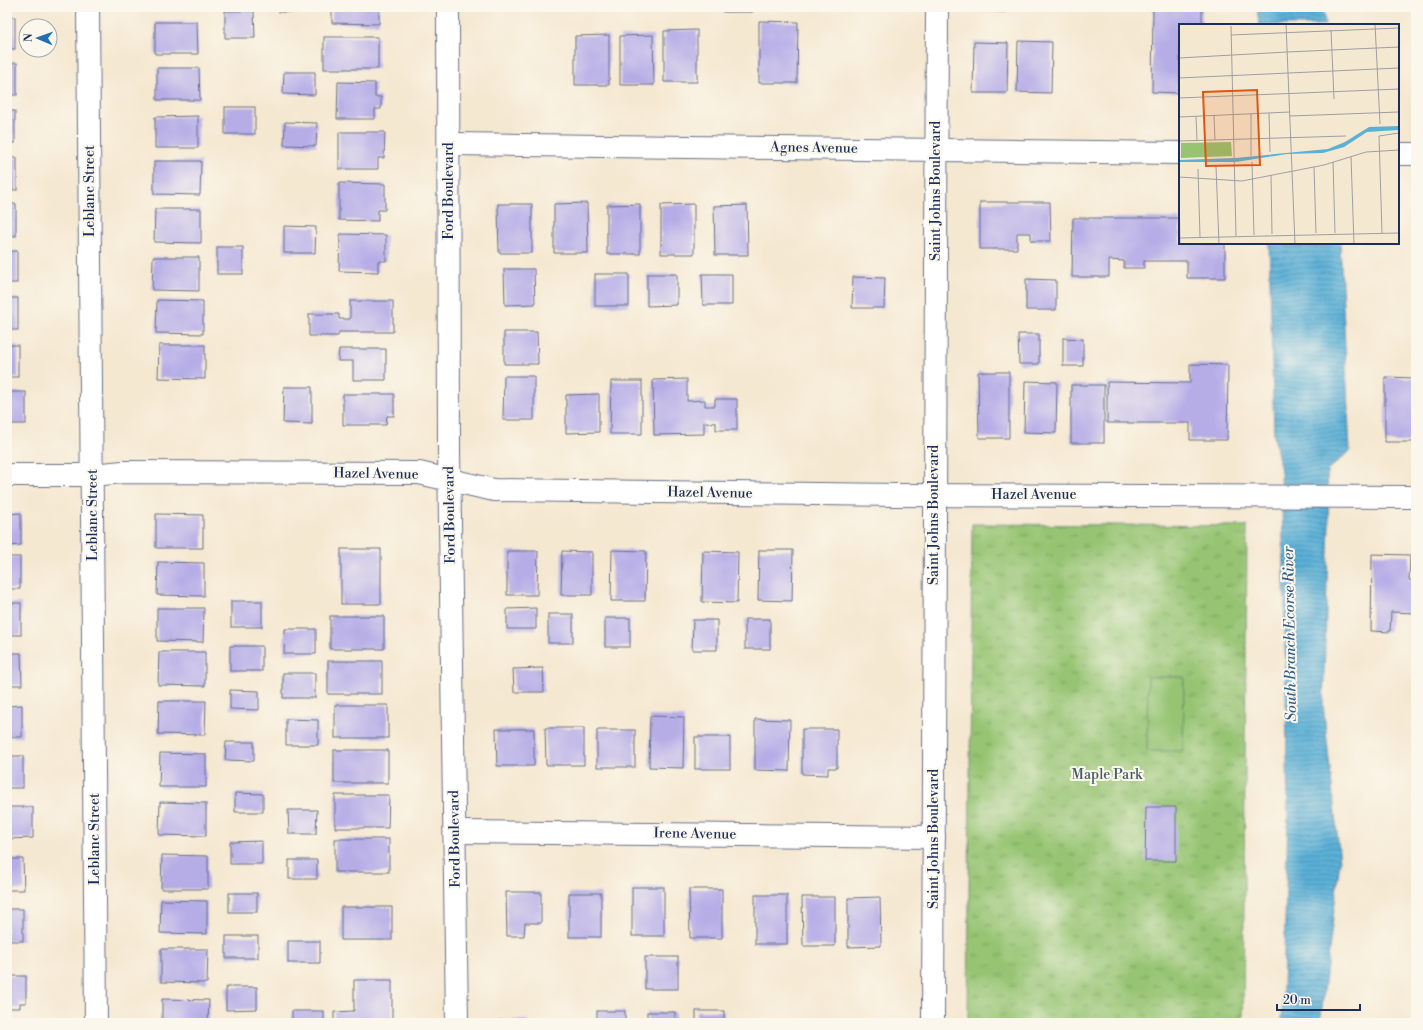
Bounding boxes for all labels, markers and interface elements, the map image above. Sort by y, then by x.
north arrow [18,18,58,58]
inset map [1179,24,1399,244]
text: N [22,33,36,42]
street label: Saint Johns Boulevard [927,121,945,261]
street label: Agnes Avenue [769,138,858,158]
street label: Ford Boulevard [440,142,458,240]
street label: Leblanc Street [81,145,99,237]
street label: Saint Johns Boulevard [925,445,943,585]
street label: Hazel Avenue [333,464,419,484]
street label: Ford Boulevard [440,466,460,564]
street label: Leblanc Street [84,469,102,561]
street label: Hazel Avenue [667,483,753,503]
street label: Hazel Avenue [991,486,1077,504]
water label: South Branch Ecorse River [1279,546,1301,722]
park label: Maple Park [1072,766,1143,784]
street label: Saint Johns Boulevard [925,769,943,909]
street label: Ford Boulevard [445,790,465,888]
street label: Leblanc Street [86,793,104,885]
street label: Irene Avenue [653,824,737,844]
scale bar [1277,986,1360,1012]
text: 20 m [1283,993,1311,1008]

